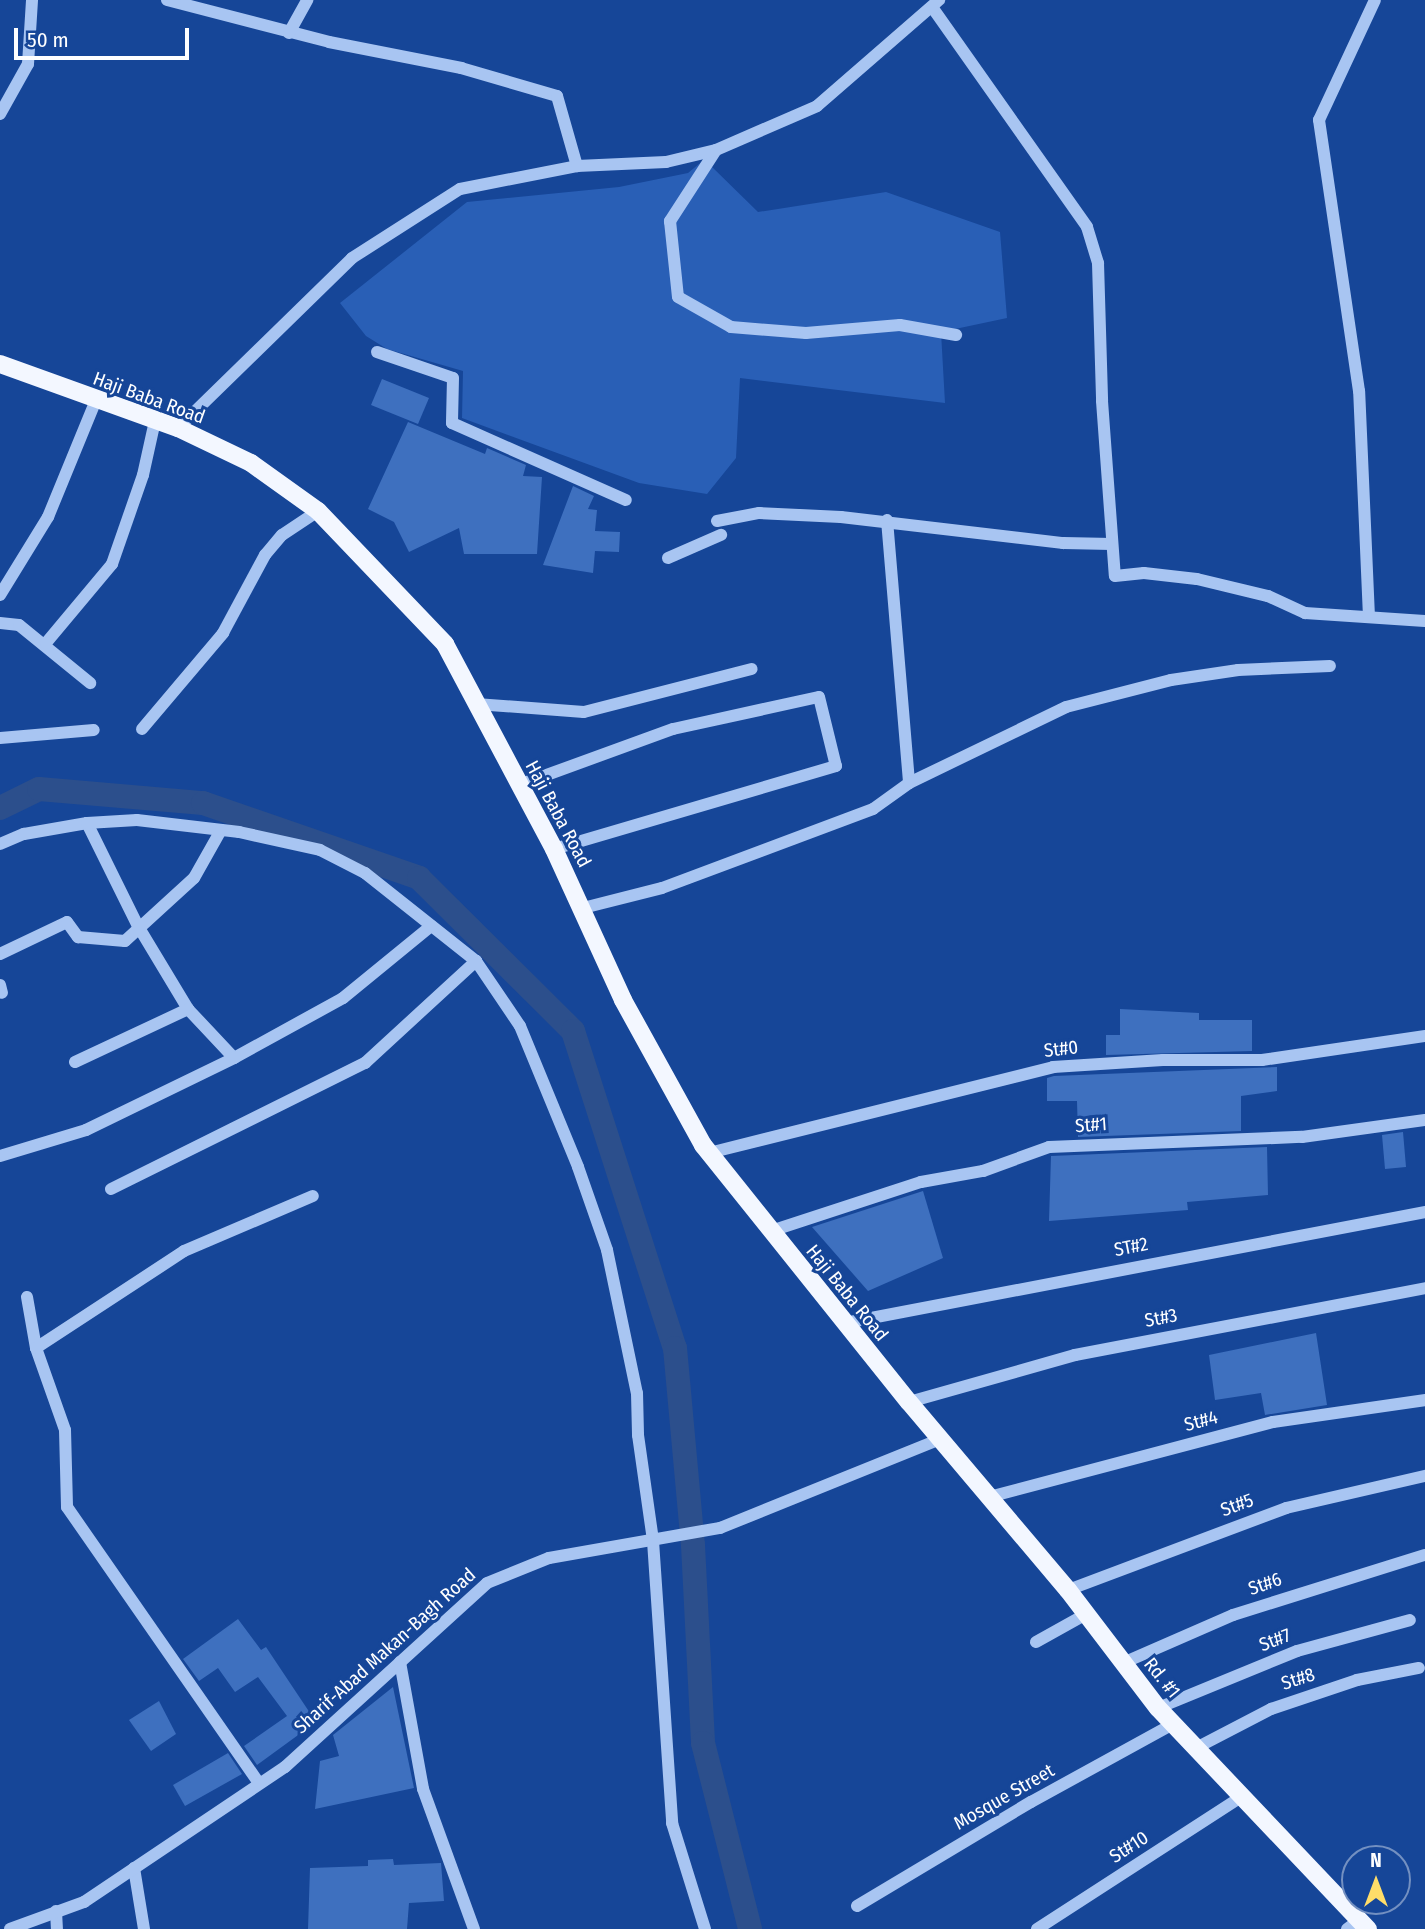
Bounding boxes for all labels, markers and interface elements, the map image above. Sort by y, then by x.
scale bar [18,14,192,58]
text: 50 m [27,27,69,53]
street label: Haji Baba Road [90,367,208,429]
street label: Haji Baba Road [520,757,596,871]
street label: St#0 [1043,1036,1079,1062]
street label: St#1 [1074,1113,1108,1137]
street label: ST#2 [1112,1233,1150,1261]
street label: Haji Baba Road [801,1240,893,1346]
street label: St#3 [1143,1304,1179,1332]
street label: St#4 [1182,1406,1220,1436]
street label: St#5 [1218,1489,1256,1521]
street label: Sharif-Abad Makan-Bagh Road [290,1563,480,1739]
street label: St#6 [1245,1568,1285,1600]
street label: St#7 [1256,1624,1294,1656]
street label: Rd. #1 [1139,1653,1185,1703]
street label: St#8 [1278,1663,1318,1695]
street label: Mosque Street [950,1759,1058,1835]
street label: St#10 [1105,1826,1153,1868]
north arrow [1341,1845,1411,1915]
text: N [1370,1849,1382,1872]

